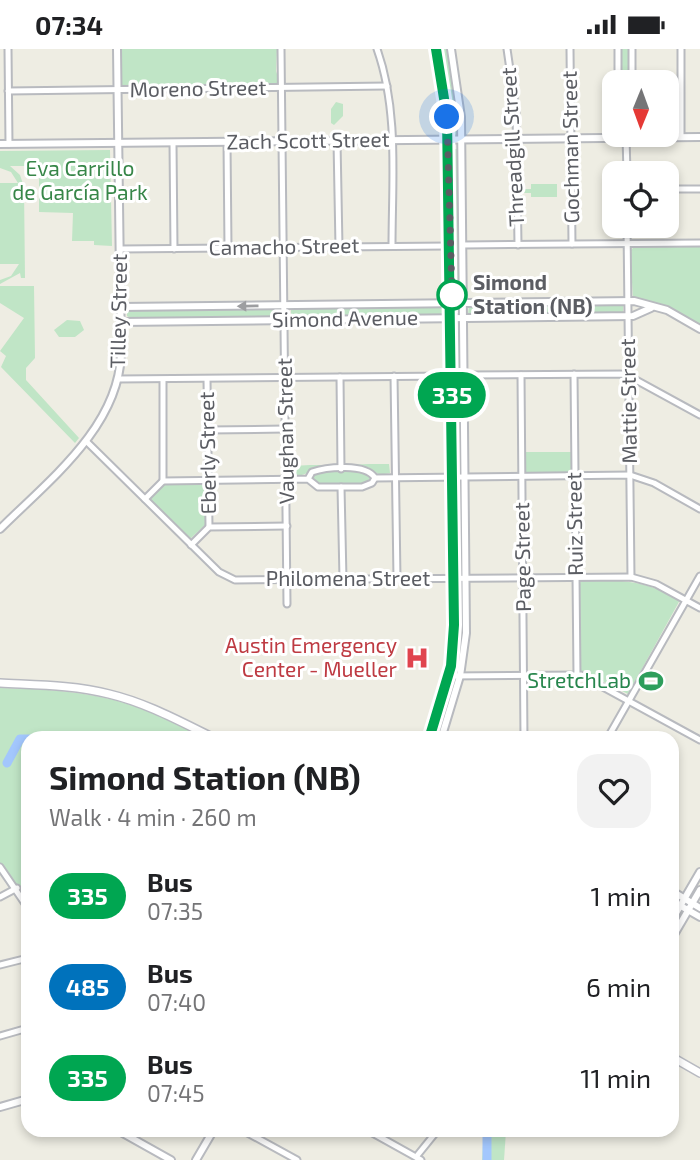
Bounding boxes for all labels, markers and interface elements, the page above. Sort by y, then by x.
text: 07:34 [35,9,103,40]
street label: Threadgill Street [495,67,528,227]
street label: Gochman Street [556,70,583,224]
north arrow [602,70,679,147]
map controls [602,70,679,238]
street label: Moreno Street [129,74,267,101]
your location [429,99,464,134]
street label: Zach Scott Street [226,126,390,153]
park label: Eva Carrillo de García Park [12,155,148,204]
button: locate [602,161,679,238]
street label: Camacho Street [208,232,360,259]
street label: Tilley Street [104,253,131,369]
place label: Simond Station (NB) [473,269,593,318]
marker: Simond Station (NB) [437,280,467,310]
one-way arrow [237,300,259,312]
street label: Simond Avenue [272,304,418,331]
street label: Mattie Street [614,338,641,464]
street label: Vaughan Street [271,358,298,504]
line badge: 335 [412,372,492,418]
text: 335 [432,380,472,409]
street label: Eberly Street [193,391,220,515]
street label: Ruiz Street [560,472,587,576]
street label: Page Street [508,502,535,612]
street label: Philomena Street [266,565,430,590]
place label: Austin Emergency Center - Mueller [225,632,398,681]
hospital icon: Austin Emergency Center - Mueller [403,644,431,672]
place label: StretchLab [527,667,631,692]
sports icon: StretchLab [637,667,665,695]
button: heart [577,754,651,828]
text: Simond Station (NB) [49,757,361,797]
text: Walk · 4 min · 260 m [49,803,257,831]
text: Bus [147,866,193,897]
text: 1 min [591,880,651,911]
text: 335 [67,881,108,910]
text: 07:35 [147,897,203,925]
text: Bus [147,957,193,988]
text: 6 min [586,971,651,1002]
text: 485 [66,972,109,1001]
text: 07:40 [147,988,206,1016]
text: Bus [147,1048,193,1079]
text: 11 min [580,1062,651,1093]
text: 335 [67,1063,108,1092]
text: 07:45 [147,1079,205,1107]

